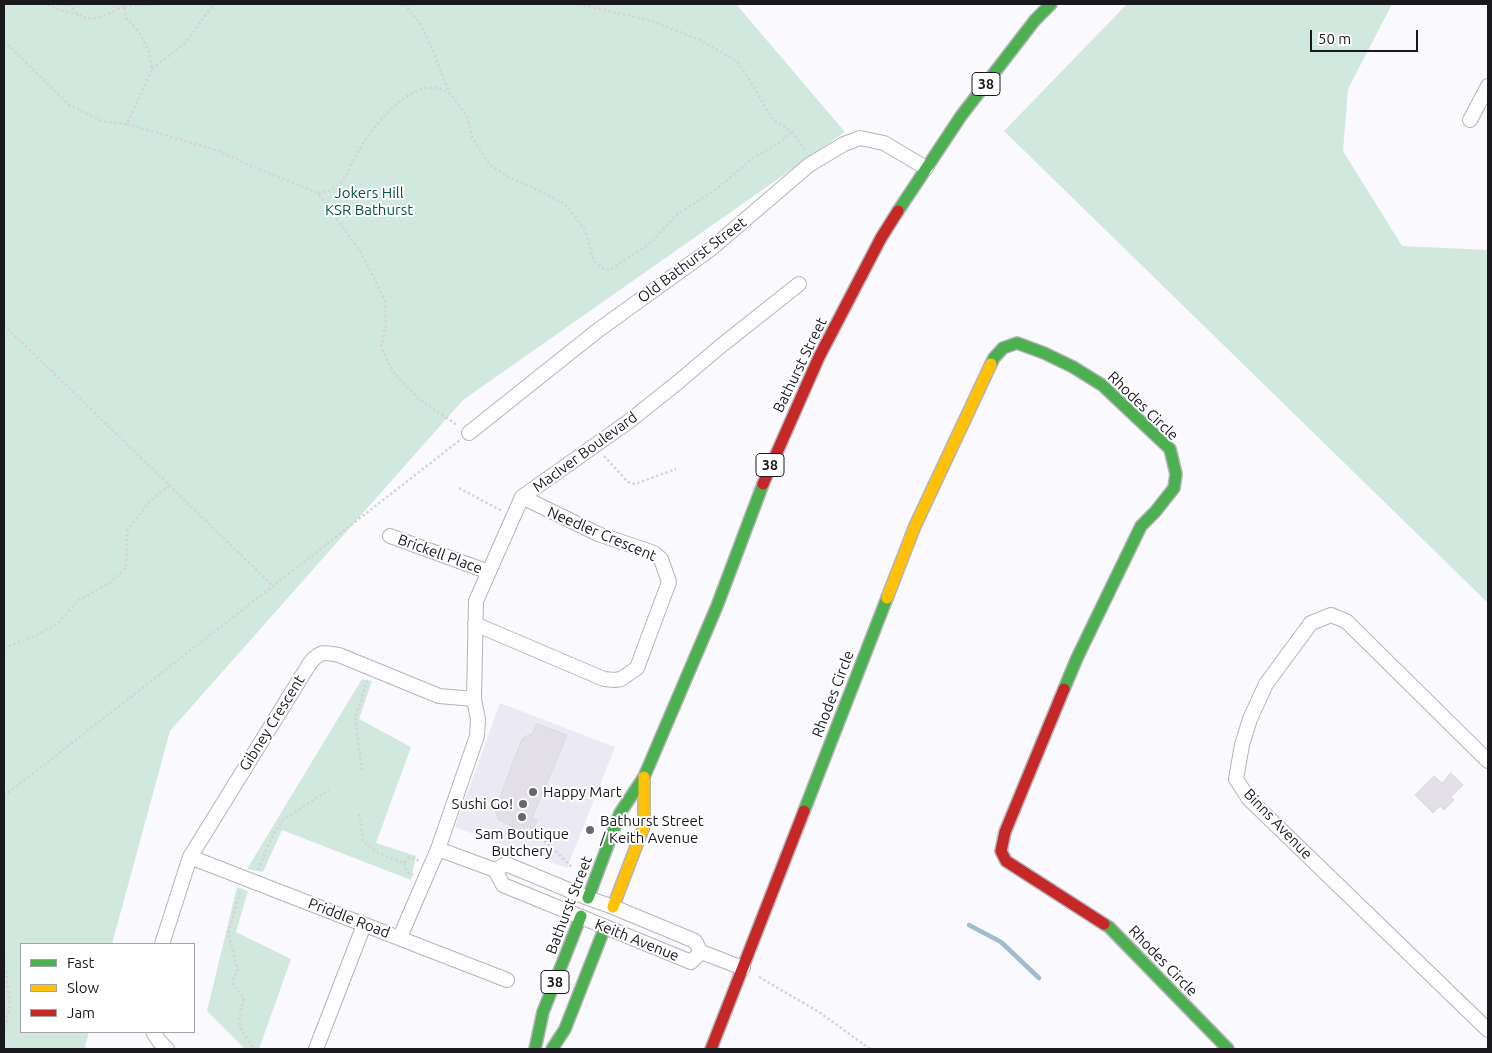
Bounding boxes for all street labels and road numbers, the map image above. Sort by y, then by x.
road number: 38 [972,72,1000,96]
street label: Old Bathurst Street [634,213,750,307]
street label: Bathurst Street [769,314,831,416]
street label: Rhodes Circle [1104,368,1182,444]
street label: MacIver Boulevard [529,408,641,496]
road number: 38 [756,454,784,476]
street label: Needler Crescent [545,503,659,565]
street label: Brickell Place [395,530,485,578]
street label: Rhodes Circle [808,648,858,740]
street label: Gibney Crescent [235,672,309,774]
street label: Binns Avenue [1240,785,1316,863]
street label: Bathurst Street [542,853,596,957]
street label: Priddle Road [306,894,392,942]
street label: Keith Avenue [592,915,682,965]
street label: Rhodes Circle [1125,922,1201,1000]
road number: 38 [541,970,569,994]

